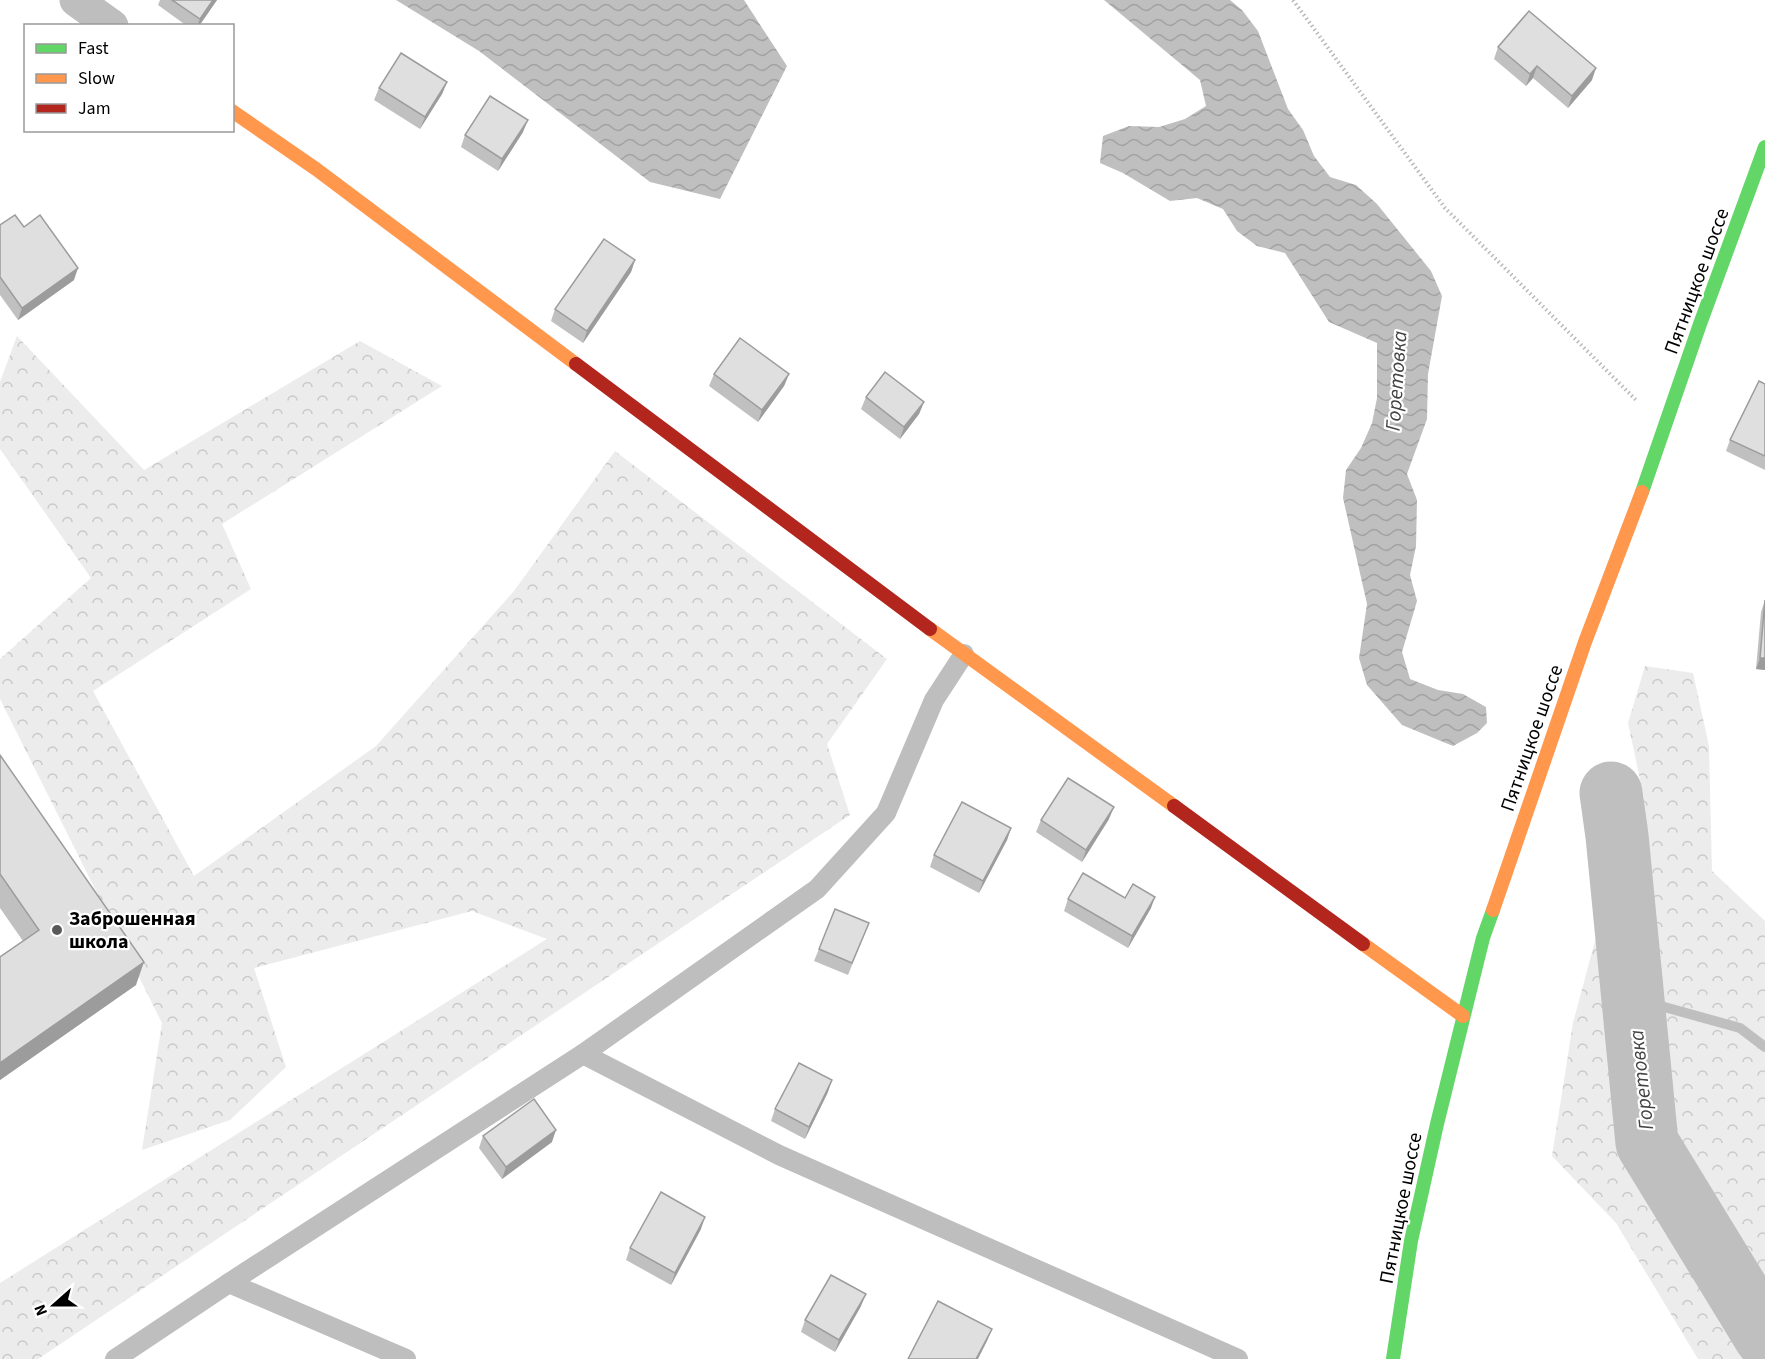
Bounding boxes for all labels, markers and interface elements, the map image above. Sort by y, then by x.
legend [24,24,234,132]
text: Fast [78,36,109,61]
text: Slow [78,66,115,91]
text: Jam [78,96,111,121]
street label: Пятницкое шоссе [1658,204,1736,358]
water label: Горетовка [1378,330,1414,432]
street label: Пятницкое шоссе [1494,661,1570,815]
place label: Заброшенная школа [69,905,196,956]
marker: Заброшенная школа [50,923,64,937]
water label: Горетовка [1621,1028,1661,1132]
street label: Пятницкое шоссе [1373,1130,1429,1286]
north arrow [24,1275,84,1335]
text: N [29,1301,53,1319]

